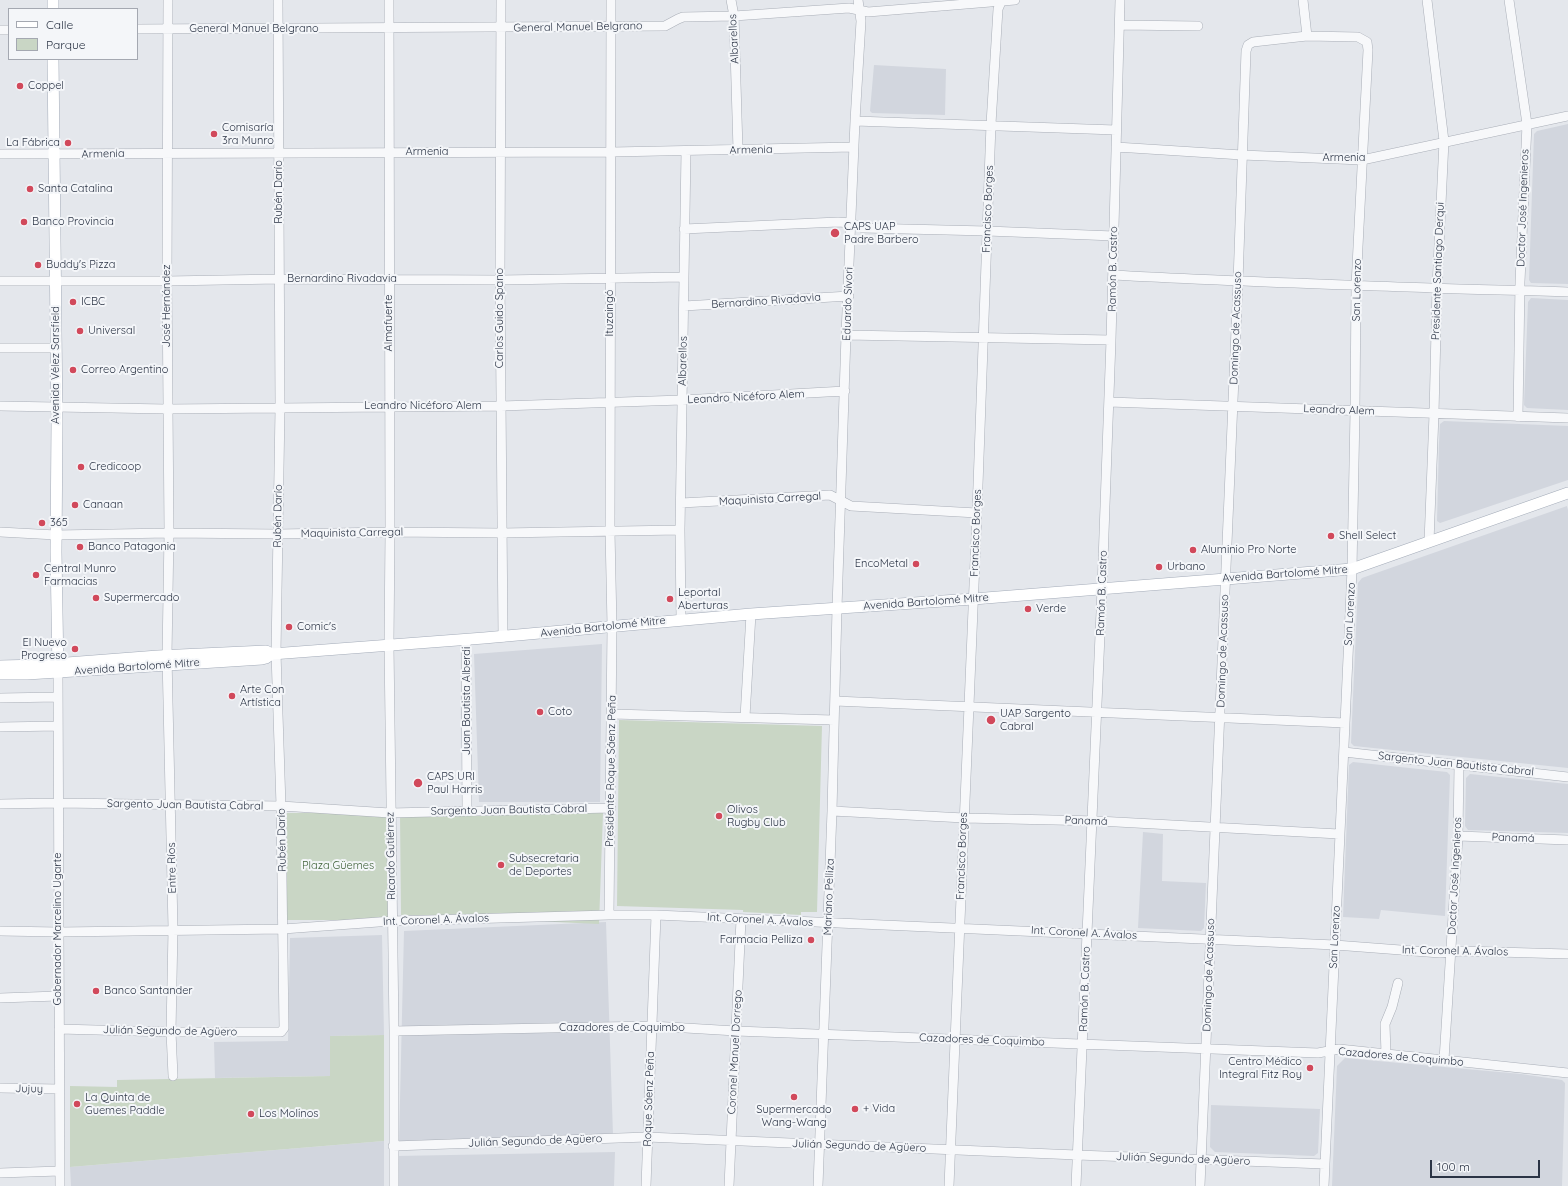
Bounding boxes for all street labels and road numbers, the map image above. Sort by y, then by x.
street label: Albarellos [726,14,742,64]
street label: General Manuel Belgrano [513,19,643,35]
street label: General Manuel Belgrano [189,22,319,36]
street label: Armenia [729,143,773,157]
street label: Armenia [406,145,448,159]
street label: Armenia [81,147,125,161]
street label: Doctor José Ingenieros [1514,149,1532,267]
street label: Armenia [1323,151,1365,165]
street label: Rubén Darío [272,160,286,224]
street label: Francisco Borges [980,165,996,253]
street label: Presidente Santiago Derqui [1429,202,1447,340]
street label: Ramón B. Castro [1106,226,1120,312]
street label: San Lorenzo [1350,258,1364,322]
street label: José Hernández [160,264,174,348]
street label: Eduardo Sívori [840,267,856,341]
street label: Carlos Guido Spano [493,268,507,368]
street label: Domingo de Acassuso [1227,271,1245,385]
street label: Bernardino Rivadavia [287,272,397,286]
street label: Ituzaingó [603,290,617,336]
street label: Bernardino Rivadavia [711,291,821,311]
street label: Almafuerte [382,295,396,351]
street label: Avenida Vélez Sarsfield [49,306,63,424]
street label: Albarellos [676,336,690,386]
street label: Leandro Nicéforo Alem [687,387,805,407]
street label: Leandro Nicéforo Alem [364,399,482,413]
street label: Leandro Alem [1303,402,1375,418]
street label: Rubén Darío [271,484,285,548]
street label: Francisco Borges [968,489,984,577]
street label: Maquinista Carregal [718,490,822,508]
street label: Maquinista Carregal [301,526,403,540]
street label: Ramón B. Castro [1094,550,1110,636]
street label: Avenida Bartolomé Mitre [1222,563,1348,585]
street label: San Lorenzo [1342,582,1358,646]
street label: Avenida Bartolomé Mitre [863,591,989,613]
street label: Domingo de Acassuso [1214,594,1232,708]
street label: Avenida Bartolomé Mitre [540,614,666,640]
street label: Juan Bautista Alberdi [460,647,474,755]
street label: Avenida Bartolomé Mitre [74,656,200,678]
street label: Presidente Roque Sáenz Peña [603,695,619,847]
street label: Sargento Juan Bautista Cabral [1378,749,1534,779]
street label: Sargento Juan Bautista Cabral [107,797,263,813]
street label: Sargento Juan Bautista Cabral [431,802,587,818]
street label: Rubén Darío [275,808,289,872]
street label: Ricardo Gutiérrez [384,812,398,900]
street label: Francisco Borges [954,812,970,900]
street label: Panamá [1064,814,1108,828]
street label: Doctor José Ingenieros [1445,817,1465,935]
street label: Panamá [1491,831,1535,845]
street label: Entre Ríos [165,842,179,894]
street label: Gobernador Marcelino Ugarte [51,853,65,1005]
street label: Mariano Pelliza [821,858,837,936]
street label: San Lorenzo [1327,905,1343,969]
street label: Int. Coronel A. Ávalos [707,911,813,929]
street label: Int. Coronel A. Ávalos [383,912,489,928]
street label: Domingo de Acassuso [1200,918,1218,1032]
street label: Int. Coronel A. Ávalos [1031,924,1137,942]
street label: Int. Coronel A. Ávalos [1402,943,1508,959]
street label: Ramón B. Castro [1077,946,1093,1032]
street label: Coronel Manuel Dorrego [725,989,745,1115]
street label: Cazadores de Coquimbo [559,1021,685,1035]
street label: Julián Segundo de Agüero [103,1023,237,1039]
street label: Cazadores de Coquimbo [919,1031,1045,1049]
street label: Cazadores de Coquimbo [1338,1045,1464,1069]
street label: Roque Sáenz Peña [641,1051,657,1147]
street label: Jujuy [15,1082,43,1096]
street label: Julián Segundo de Agüero [468,1132,602,1150]
street label: Julián Segundo de Agüero [792,1137,926,1155]
street label: Julián Segundo de Agüero [1116,1150,1250,1168]

